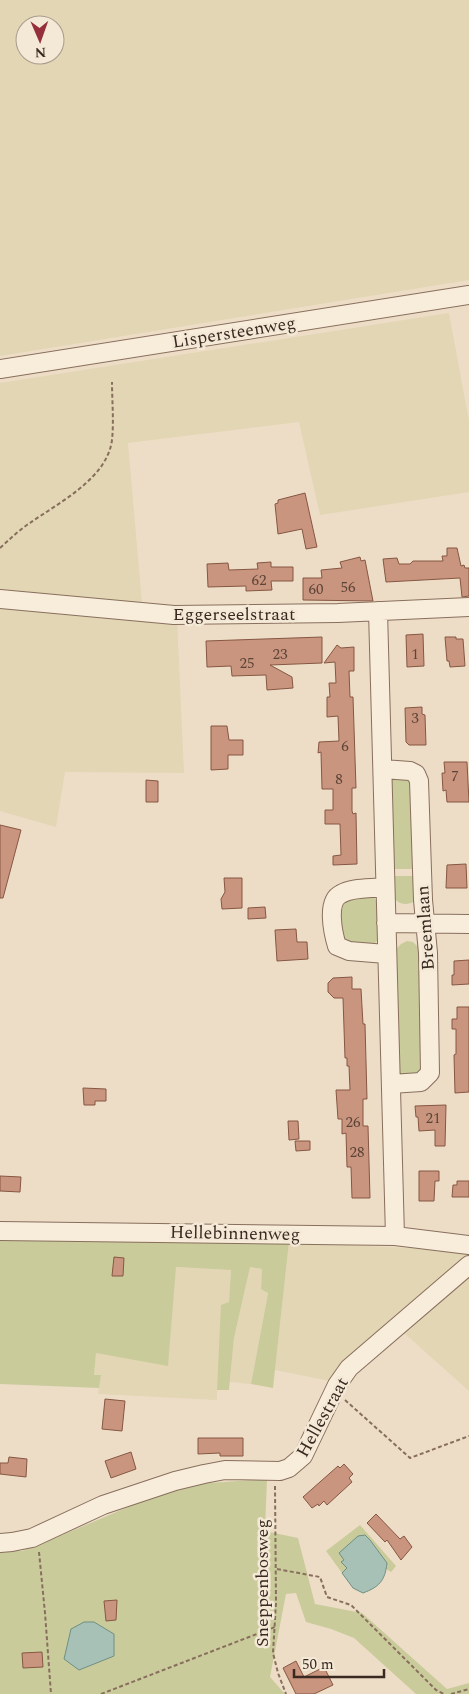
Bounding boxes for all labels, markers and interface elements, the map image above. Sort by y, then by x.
north arrow [15,15,65,65]
text: N [34,42,47,63]
street label: Lispersteenweg [170,309,298,356]
house number: 62 [251,569,267,592]
house number: 56 [340,576,356,599]
house number: 60 [308,578,324,601]
street label: Eggerseelstraat [173,601,295,628]
house number: 23 [272,643,288,666]
house number: 1 [411,643,419,666]
house number: 25 [239,652,255,675]
house number: 3 [411,707,419,730]
house number: 6 [341,735,349,758]
house number: 7 [451,765,459,788]
house number: 8 [335,768,343,791]
street label: Breemlaan [409,884,442,971]
house number: 21 [425,1107,441,1130]
house number: 26 [345,1111,361,1134]
house number: 28 [349,1141,365,1164]
street label: Hellebinnenweg [170,1219,300,1248]
street label: Hellestraat [289,1372,356,1462]
street label: Sneppenbosweg [249,1519,276,1647]
scale bar [294,1646,384,1678]
text: 50 m [302,1653,334,1676]

